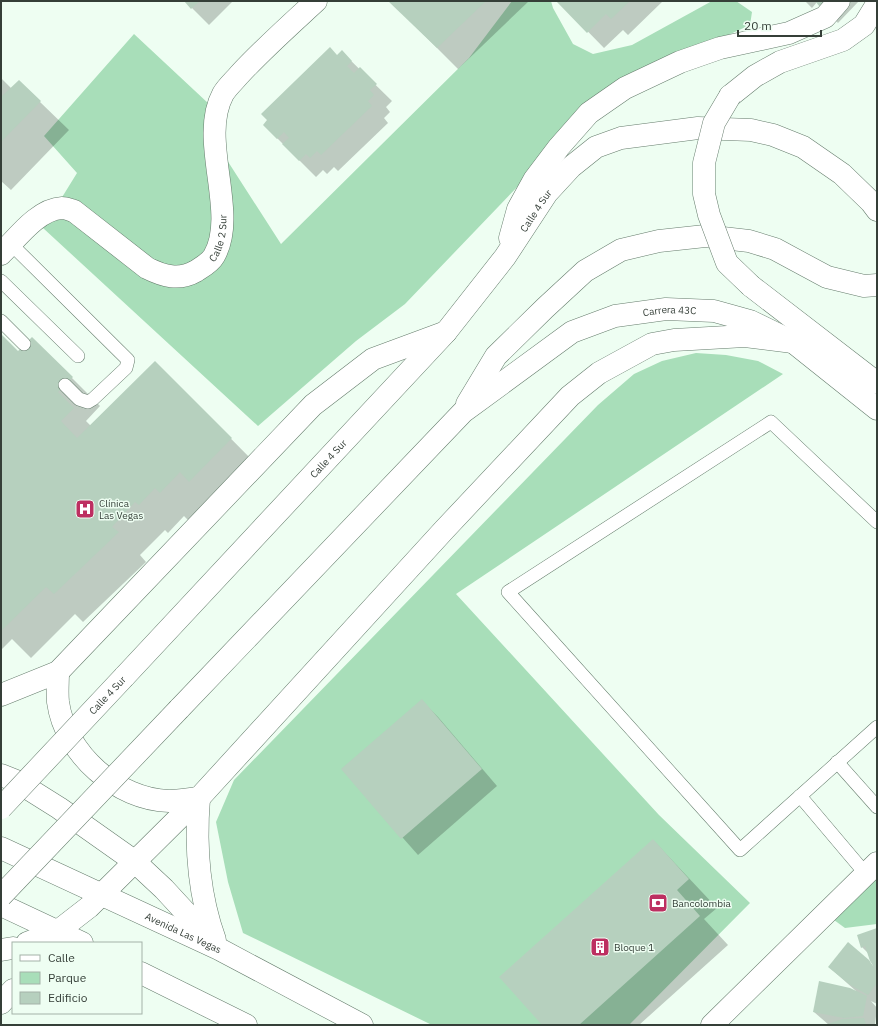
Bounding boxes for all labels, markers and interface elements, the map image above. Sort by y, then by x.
scale bar [738,12,821,38]
text: 20 m [744,18,772,33]
street label: Calle 4 Sur [517,186,555,235]
street label: Calle 2 Sur [206,214,229,265]
street label: Carrera 43C [642,303,697,319]
street label: Calle 4 Sur [307,436,350,481]
place label: Clínica Las Vegas [99,497,143,522]
hospital icon: Clínica Las Vegas [74,498,96,520]
street label: Calle 4 Sur [86,673,129,717]
bank icon: Bancolombia [647,892,669,914]
place label: Bancolombia [672,897,731,910]
street label: Avenida Las Vegas [143,910,224,956]
building icon: Bloque 1 [589,936,611,958]
place label: Bloque 1 [614,941,654,954]
legend [12,942,142,1014]
text: Calle [48,950,75,965]
text: Parque [48,970,87,985]
text: Edificio [48,990,88,1005]

